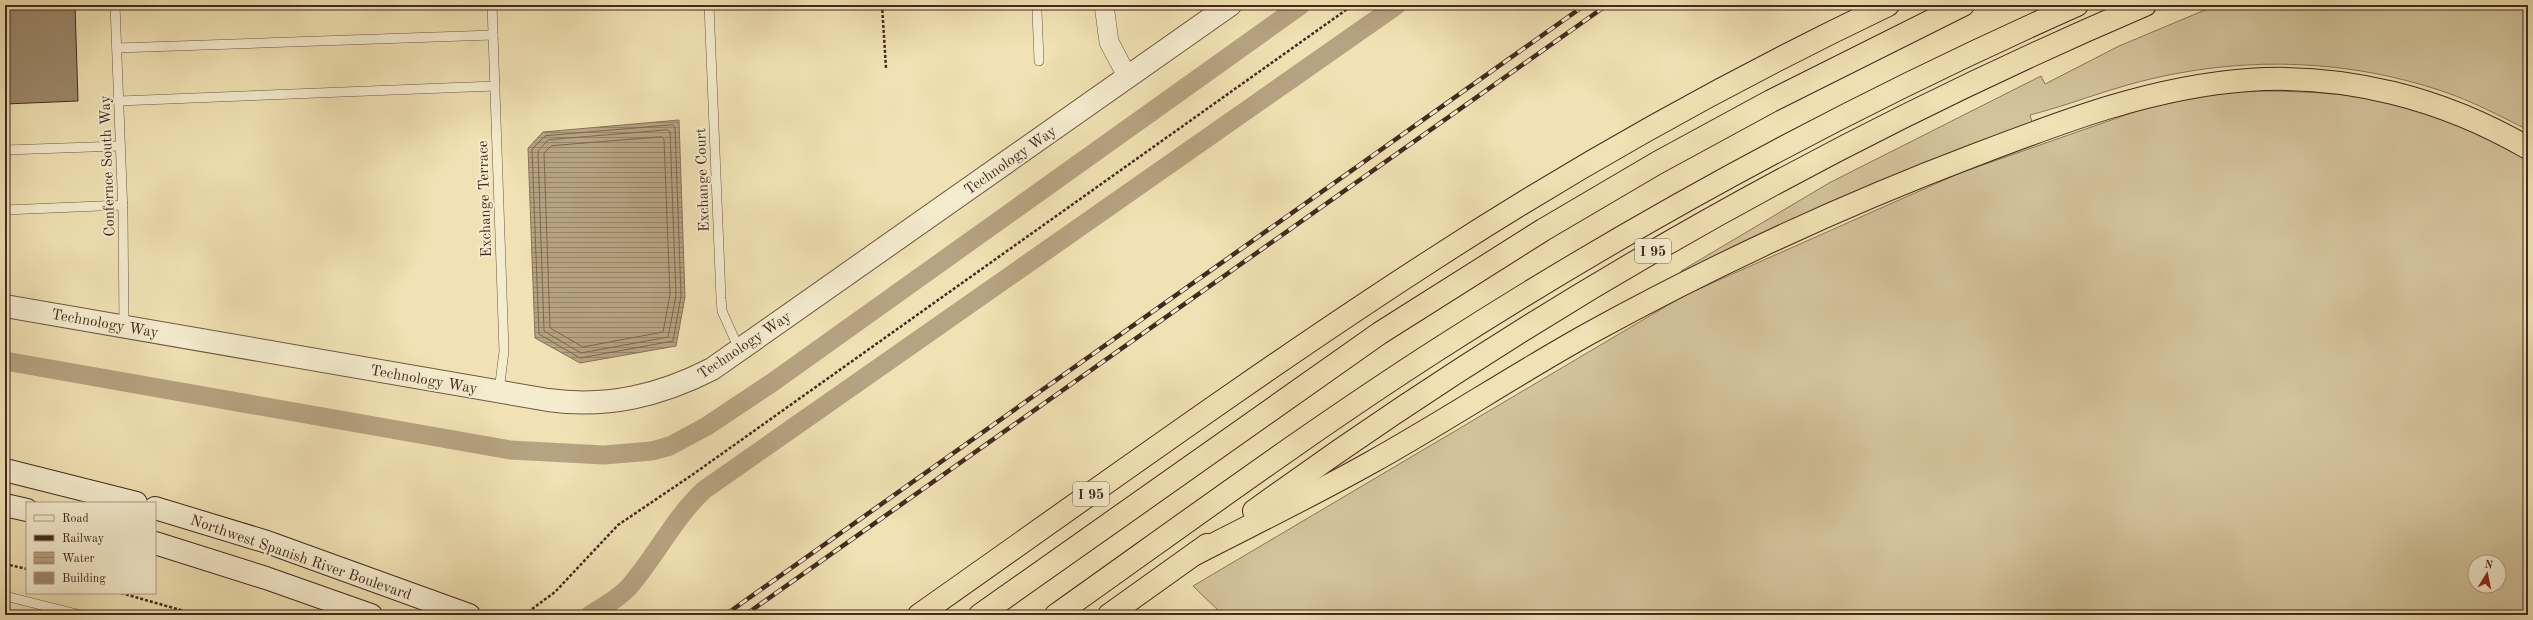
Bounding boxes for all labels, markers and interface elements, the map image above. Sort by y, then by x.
street label: Confernce South Way [99,95,118,237]
street label: Technology Way [962,124,1060,198]
street label: Exchange Court [694,128,713,232]
street label: Exchange Terrace [476,140,495,258]
road number: I 95 [1635,239,1671,263]
street label: Technology Way [50,308,160,341]
street label: Technology Way [696,310,794,383]
street label: Technology Way [369,364,479,397]
road number: I 95 [1073,482,1109,506]
legend [26,502,156,594]
text: Road [62,513,89,525]
street label: Northwest Spanish River Boulevard [188,513,413,603]
text: Railway [62,533,105,545]
text: Water [62,553,95,565]
north arrow [2467,554,2507,594]
text: N [2483,559,2494,572]
text: Building [62,573,106,585]

